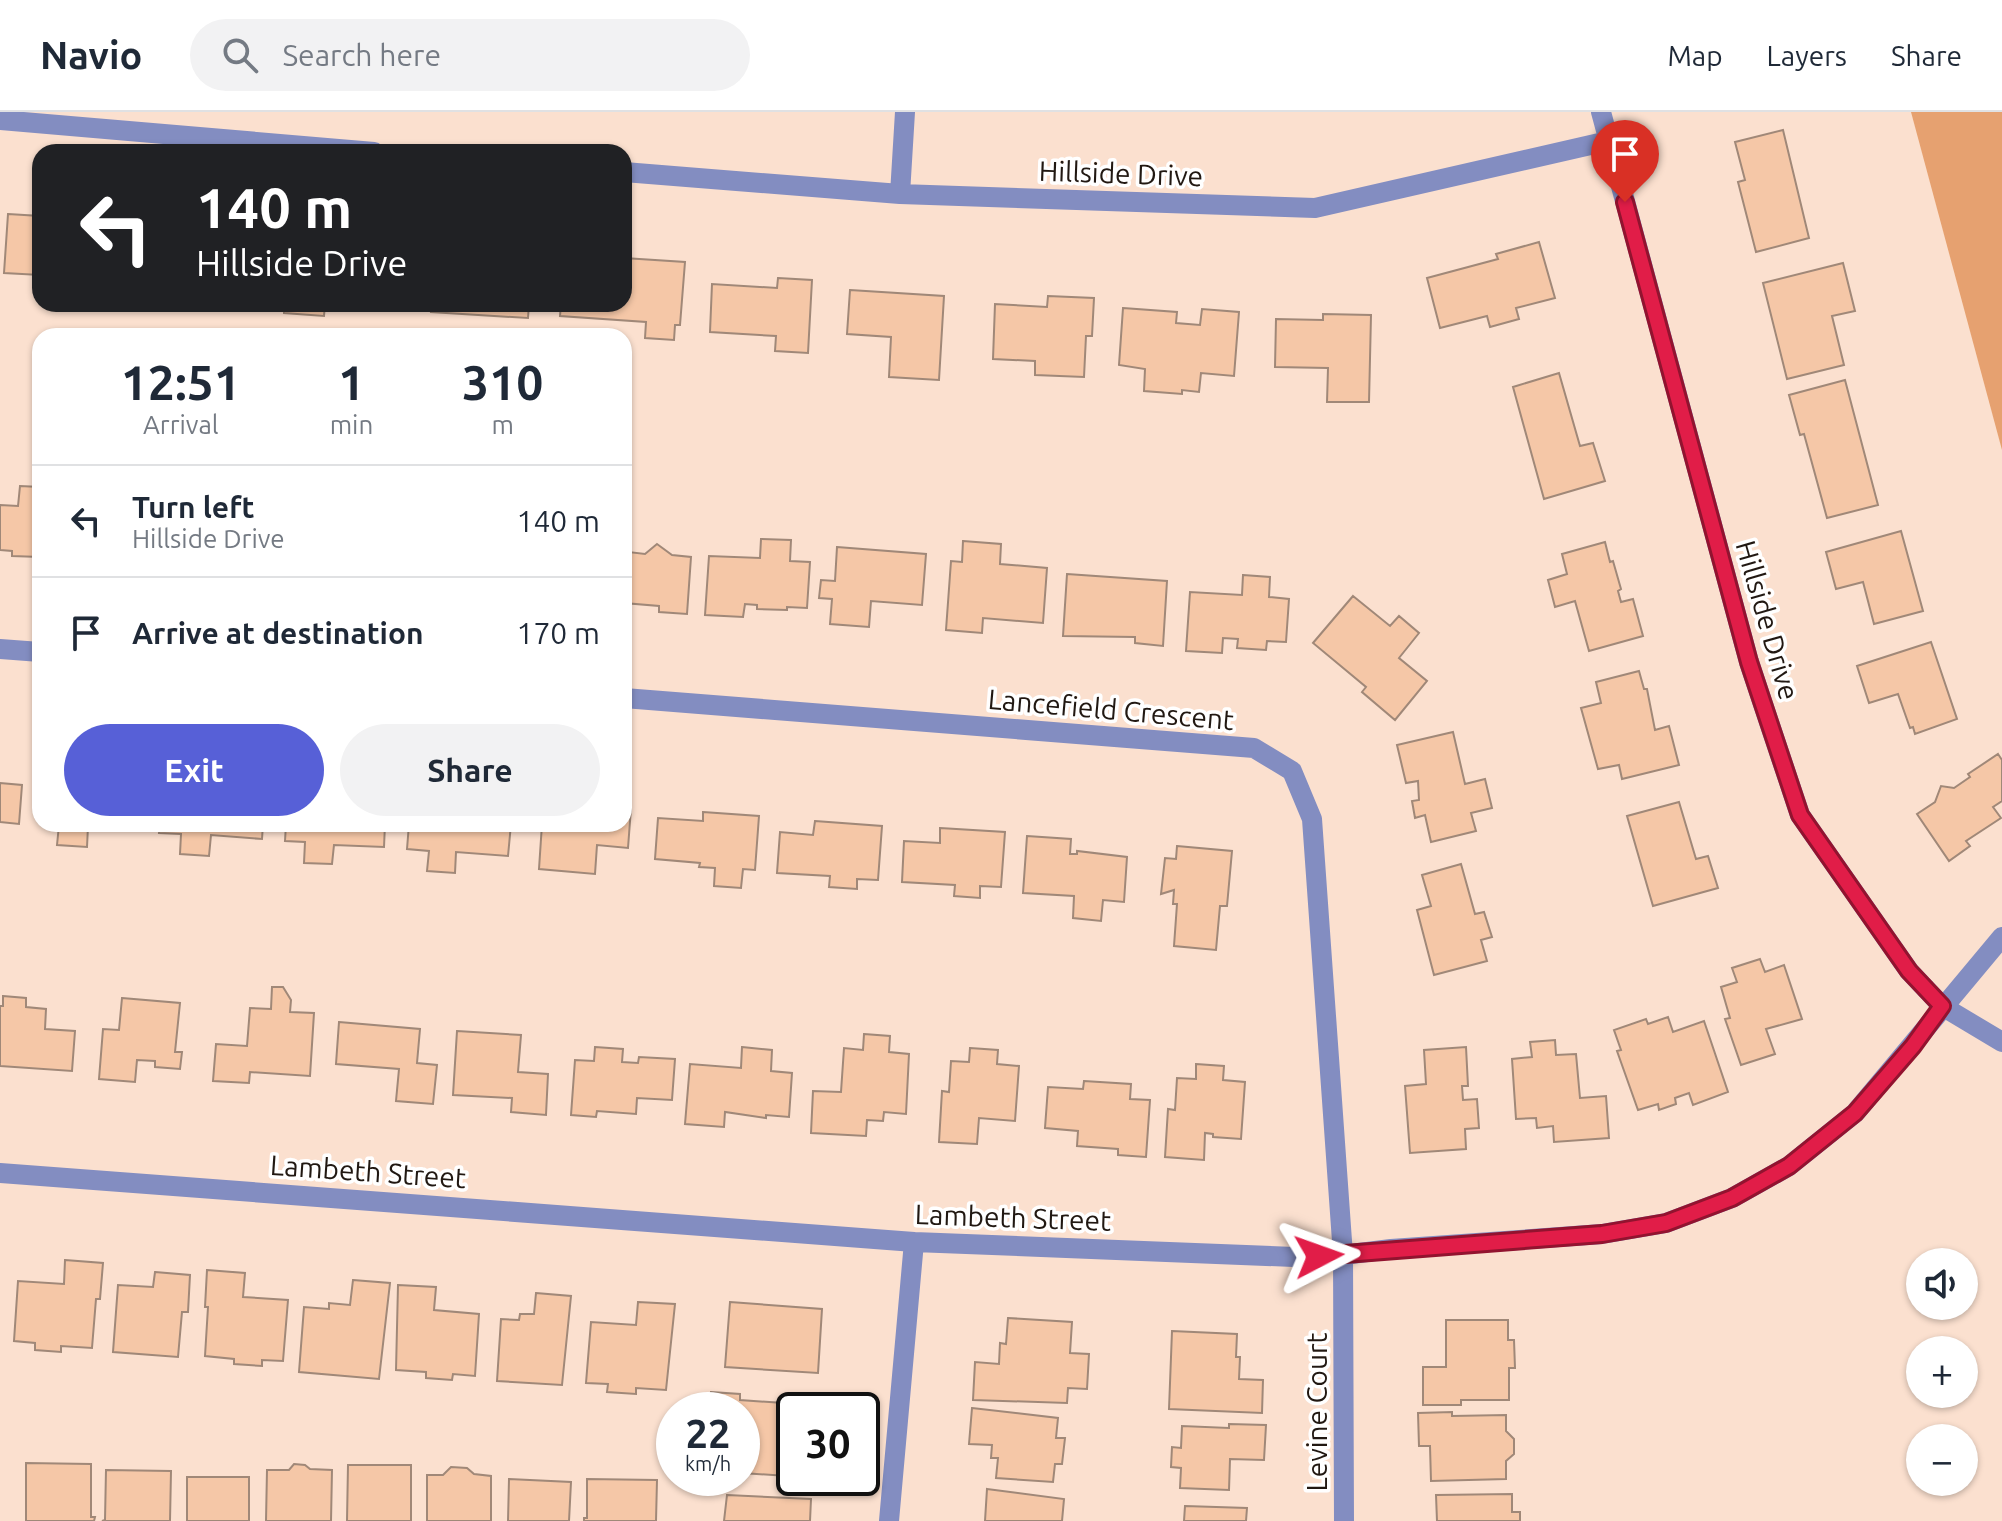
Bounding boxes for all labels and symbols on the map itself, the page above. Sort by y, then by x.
pin [1591,120,1659,202]
street label: Hillside Drive [1038,155,1204,191]
street label: Hillside Drive [1730,537,1806,703]
street label: Lancefield Crescent [987,683,1235,735]
street label: Lambeth Street [269,1149,467,1193]
street label: Lambeth Street [914,1198,1112,1236]
position arrow [1277,1214,1361,1298]
street label: Levine Court [1301,1332,1332,1492]
speed limit sign: 30 [776,1392,880,1496]

